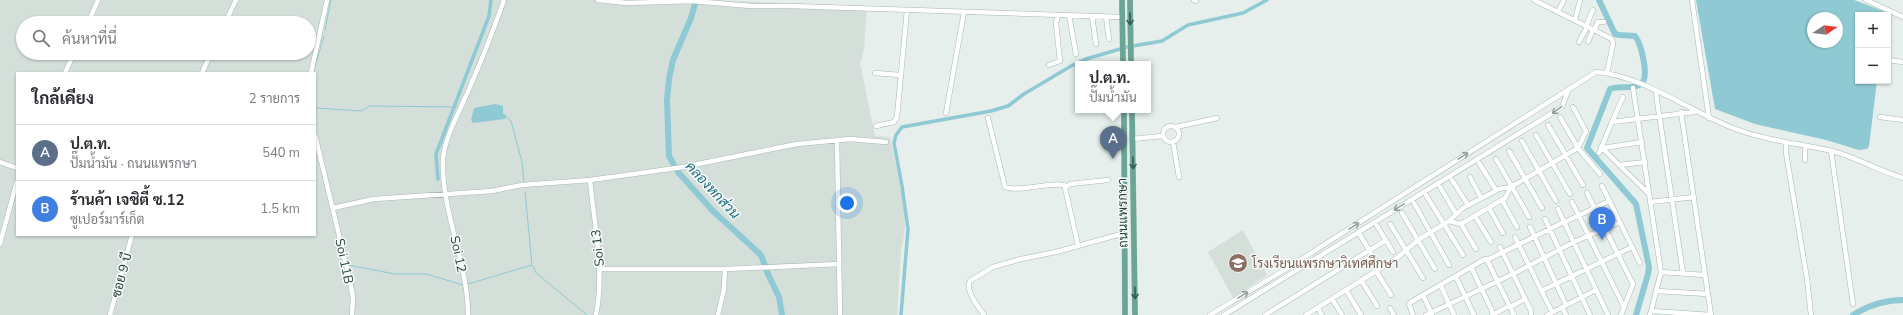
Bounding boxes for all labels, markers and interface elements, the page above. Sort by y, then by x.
one-way arrow [1127,12,1134,25]
north arrow [1807,12,1843,48]
map controls [1855,12,1891,84]
button: + [1855,12,1891,48]
search box [16,16,316,60]
icon: search [30,27,52,49]
text: ค้นหาที่นี่ [62,29,117,49]
button: − [1855,48,1891,84]
popup [1075,61,1151,113]
text: ป.ต.ท. [1089,68,1130,88]
text: ใกล้เคียง [32,87,94,110]
text: ปั๊มน้ำมัน [1089,89,1137,107]
text: 2 รายการ [249,90,300,108]
one-way arrow [1552,106,1563,114]
pin: A [1100,126,1126,159]
text: ป.ต.ท. [70,134,111,154]
text: A [40,144,50,162]
text: 540 m [262,144,300,162]
one-way arrow [1458,152,1469,161]
text: ปั๊มน้ำมัน · ถนนแพรกษา [70,155,197,173]
one-way arrow [1129,156,1137,169]
water label: คลองหกส่วน [681,157,744,223]
street label: ถนนแพรกษา [1113,178,1133,248]
text: ร้านค้า เจซิตี้ ซ.12 [70,190,185,210]
your location [837,193,857,213]
text: B [41,200,49,218]
text: 1.5 km [260,200,300,218]
one-way arrow [1393,204,1405,212]
pin: B [1589,207,1615,240]
text: ซูเปอร์มาร์เก็ต [70,211,144,229]
one-way arrow [1348,222,1359,230]
street label: Soi 13 [587,228,609,267]
street label: Soi 12 [445,234,471,274]
street label: Soi 11B [330,237,358,286]
street label: ซอย 9 บี [106,250,137,300]
school or university icon: โรงเรียนแพรกษาวิเทศศึกษา [1227,252,1249,274]
place label: โรงเรียนแพรกษาวิเทศศึกษา [1251,254,1398,273]
one-way arrow [1131,286,1139,299]
one-way arrow [1237,290,1249,298]

